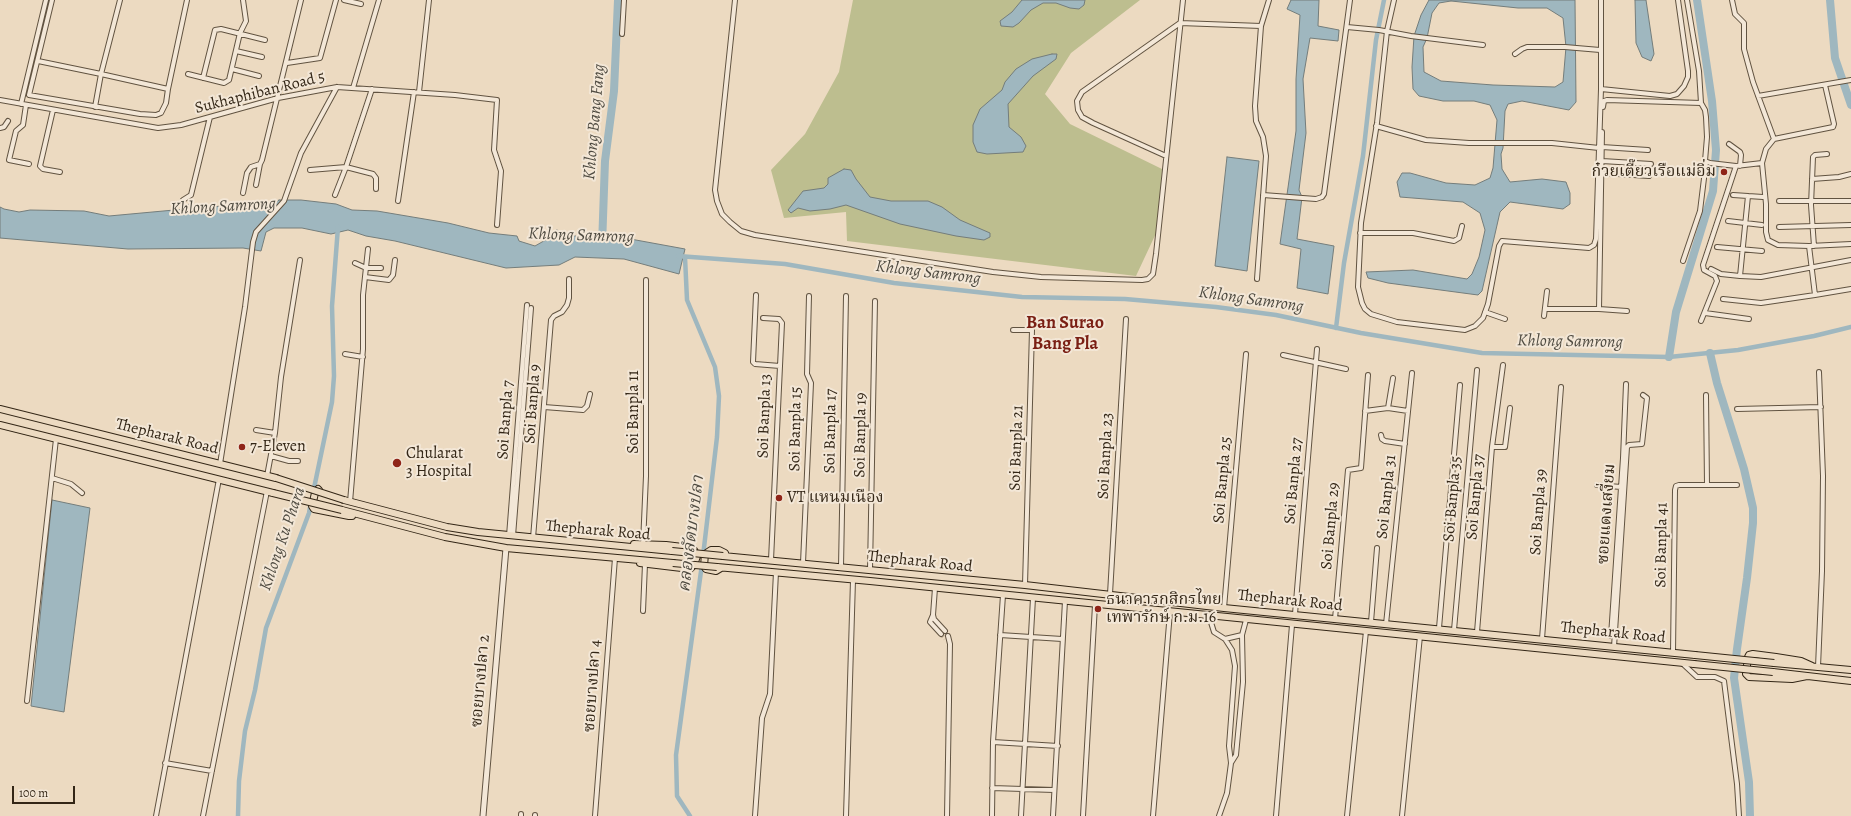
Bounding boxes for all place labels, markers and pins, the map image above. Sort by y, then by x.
place label: ก๋วยเตี๊ยวเรือแม่อิ่ม [1592,162,1716,182]
marker: ก๋วยเตี๊ยวเรือแม่อิ่ม [1719,167,1729,177]
place label: 7-Eleven [250,437,306,457]
marker: 7-Eleven [237,442,247,452]
place label: Chularat 3 Hospital [406,444,472,482]
marker: Chularat 3 Hospital [391,457,403,469]
place label: VT แหนมเนือง [787,488,883,508]
marker: VT แหนมเนือง [774,493,784,503]
place label: ธนาคารกสิกรไทย เทพารักษ์ ก.ม.16 [1106,590,1222,628]
marker: ธนาคารกสิกรไทย เทพารักษ์ ก.ม.16 [1093,604,1103,614]

